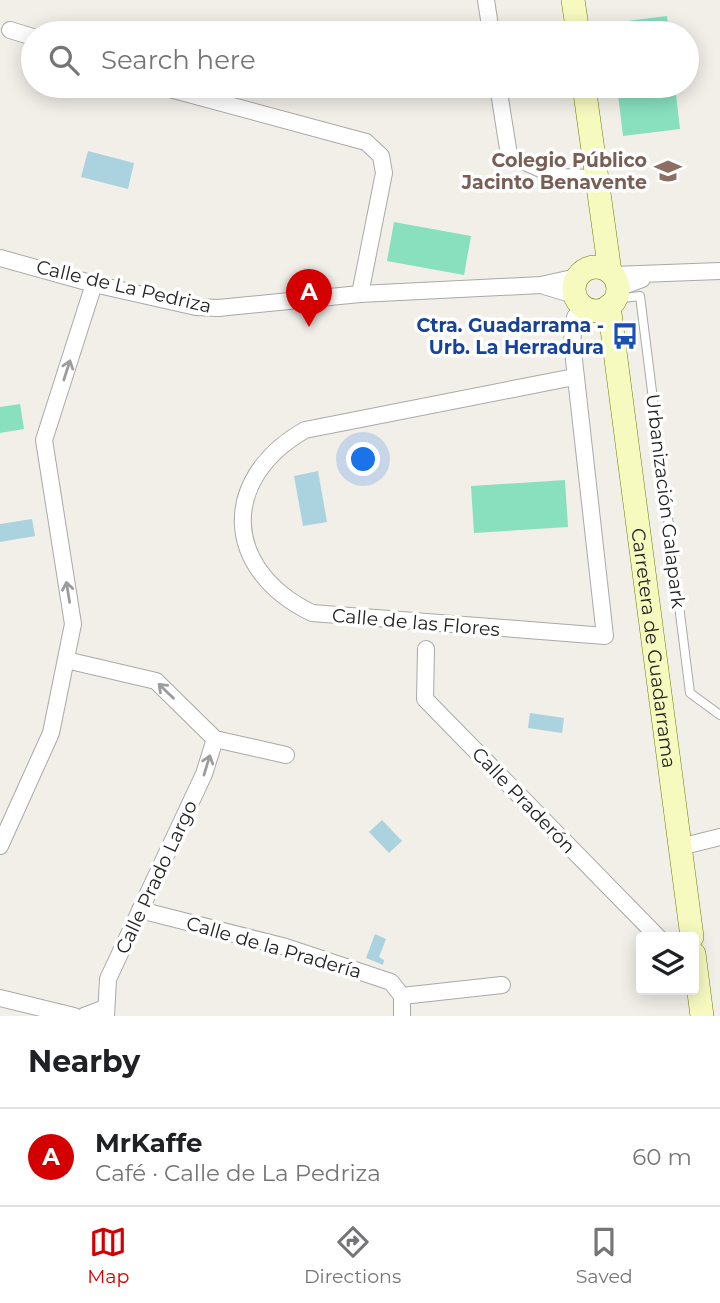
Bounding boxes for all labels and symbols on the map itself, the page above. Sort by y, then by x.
place label: Colegio Público Jacinto Benavente [461,149,647,194]
school or university icon: Colegio Público Jacinto Benavente [653,156,683,186]
street label: Calle de La Pedriza [34,255,214,318]
pin: A [286,269,332,327]
place label: Ctra. Guadarrama - Urb. La Herradura [416,314,604,359]
bus stop icon: Ctra. Guadarrama - Urb. La Herradura [610,321,640,351]
one-way arrow [61,360,74,382]
street label: Urbanización Galapark [641,393,690,610]
your location [346,442,380,476]
street label: Carretera de Guadarrama [626,527,681,770]
one-way arrow [61,581,74,604]
street label: Calle de las Flores [331,604,501,641]
one-way arrow [158,683,175,700]
street label: Calle Praderón [467,742,580,858]
one-way arrow [201,755,214,777]
street label: Calle Prado Largo [111,797,202,958]
street label: Calle de la Pradería [184,911,364,984]

